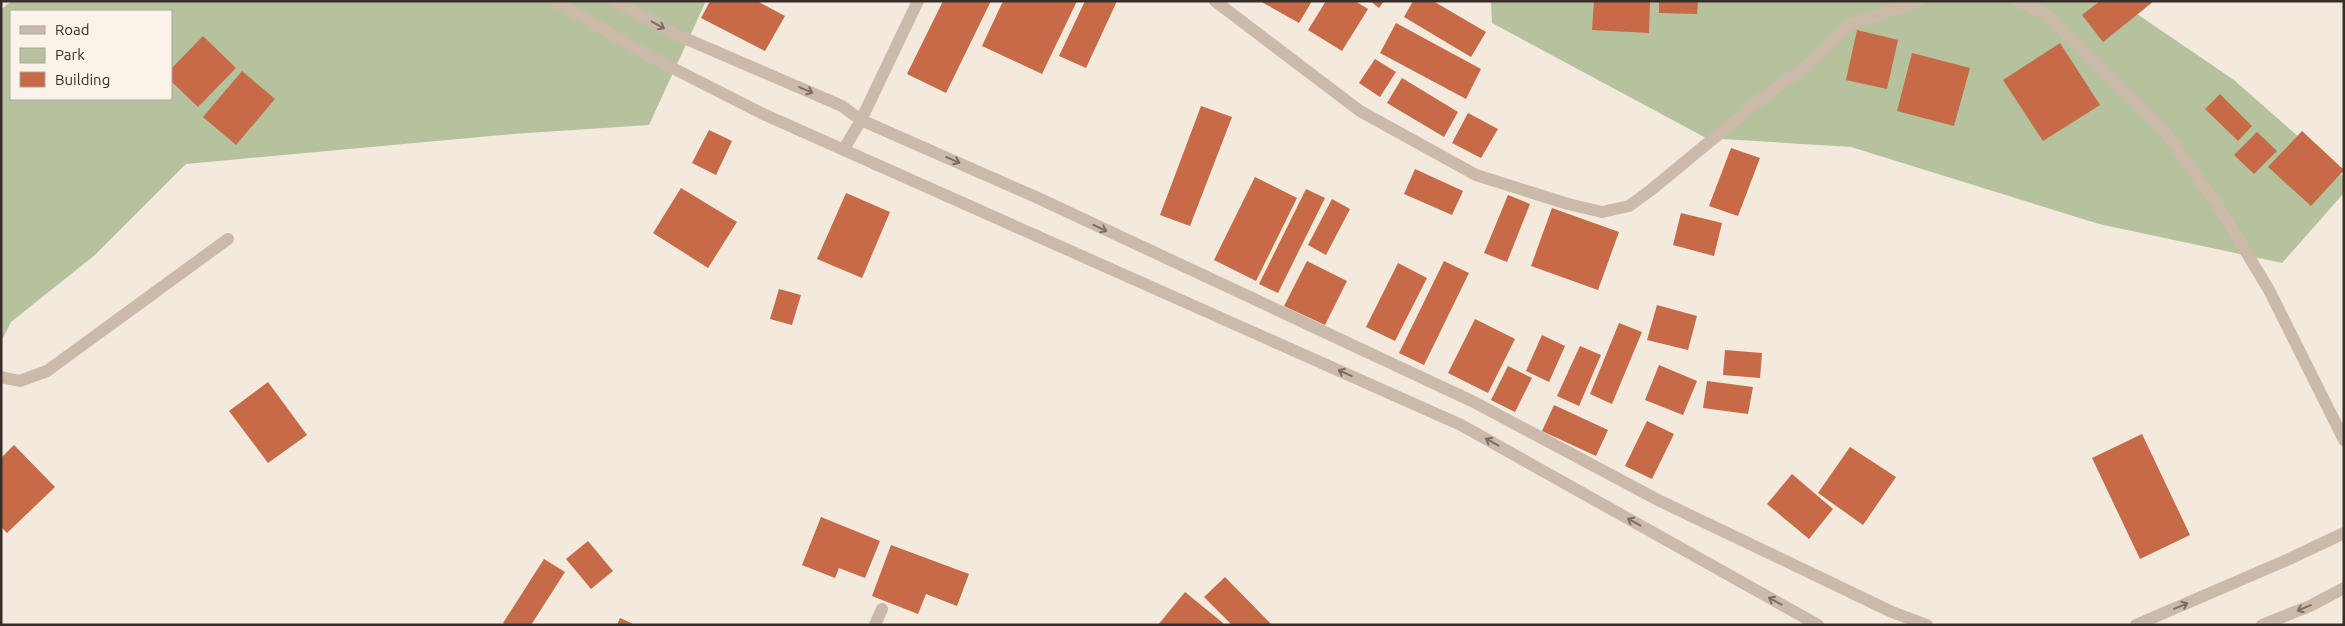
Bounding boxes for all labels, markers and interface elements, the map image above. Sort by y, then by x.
legend [10,10,172,100]
one-way arrow [650,20,665,30]
text: Road [55,21,90,38]
text: Park [55,46,85,63]
text: Building [55,71,110,88]
one-way arrow [798,86,813,96]
one-way arrow [945,156,960,166]
one-way arrow [1092,223,1107,233]
one-way arrow [1338,368,1353,377]
one-way arrow [1484,437,1499,447]
one-way arrow [1627,516,1641,526]
one-way arrow [1768,596,1783,606]
one-way arrow [2173,600,2188,610]
one-way arrow [2297,603,2312,613]

